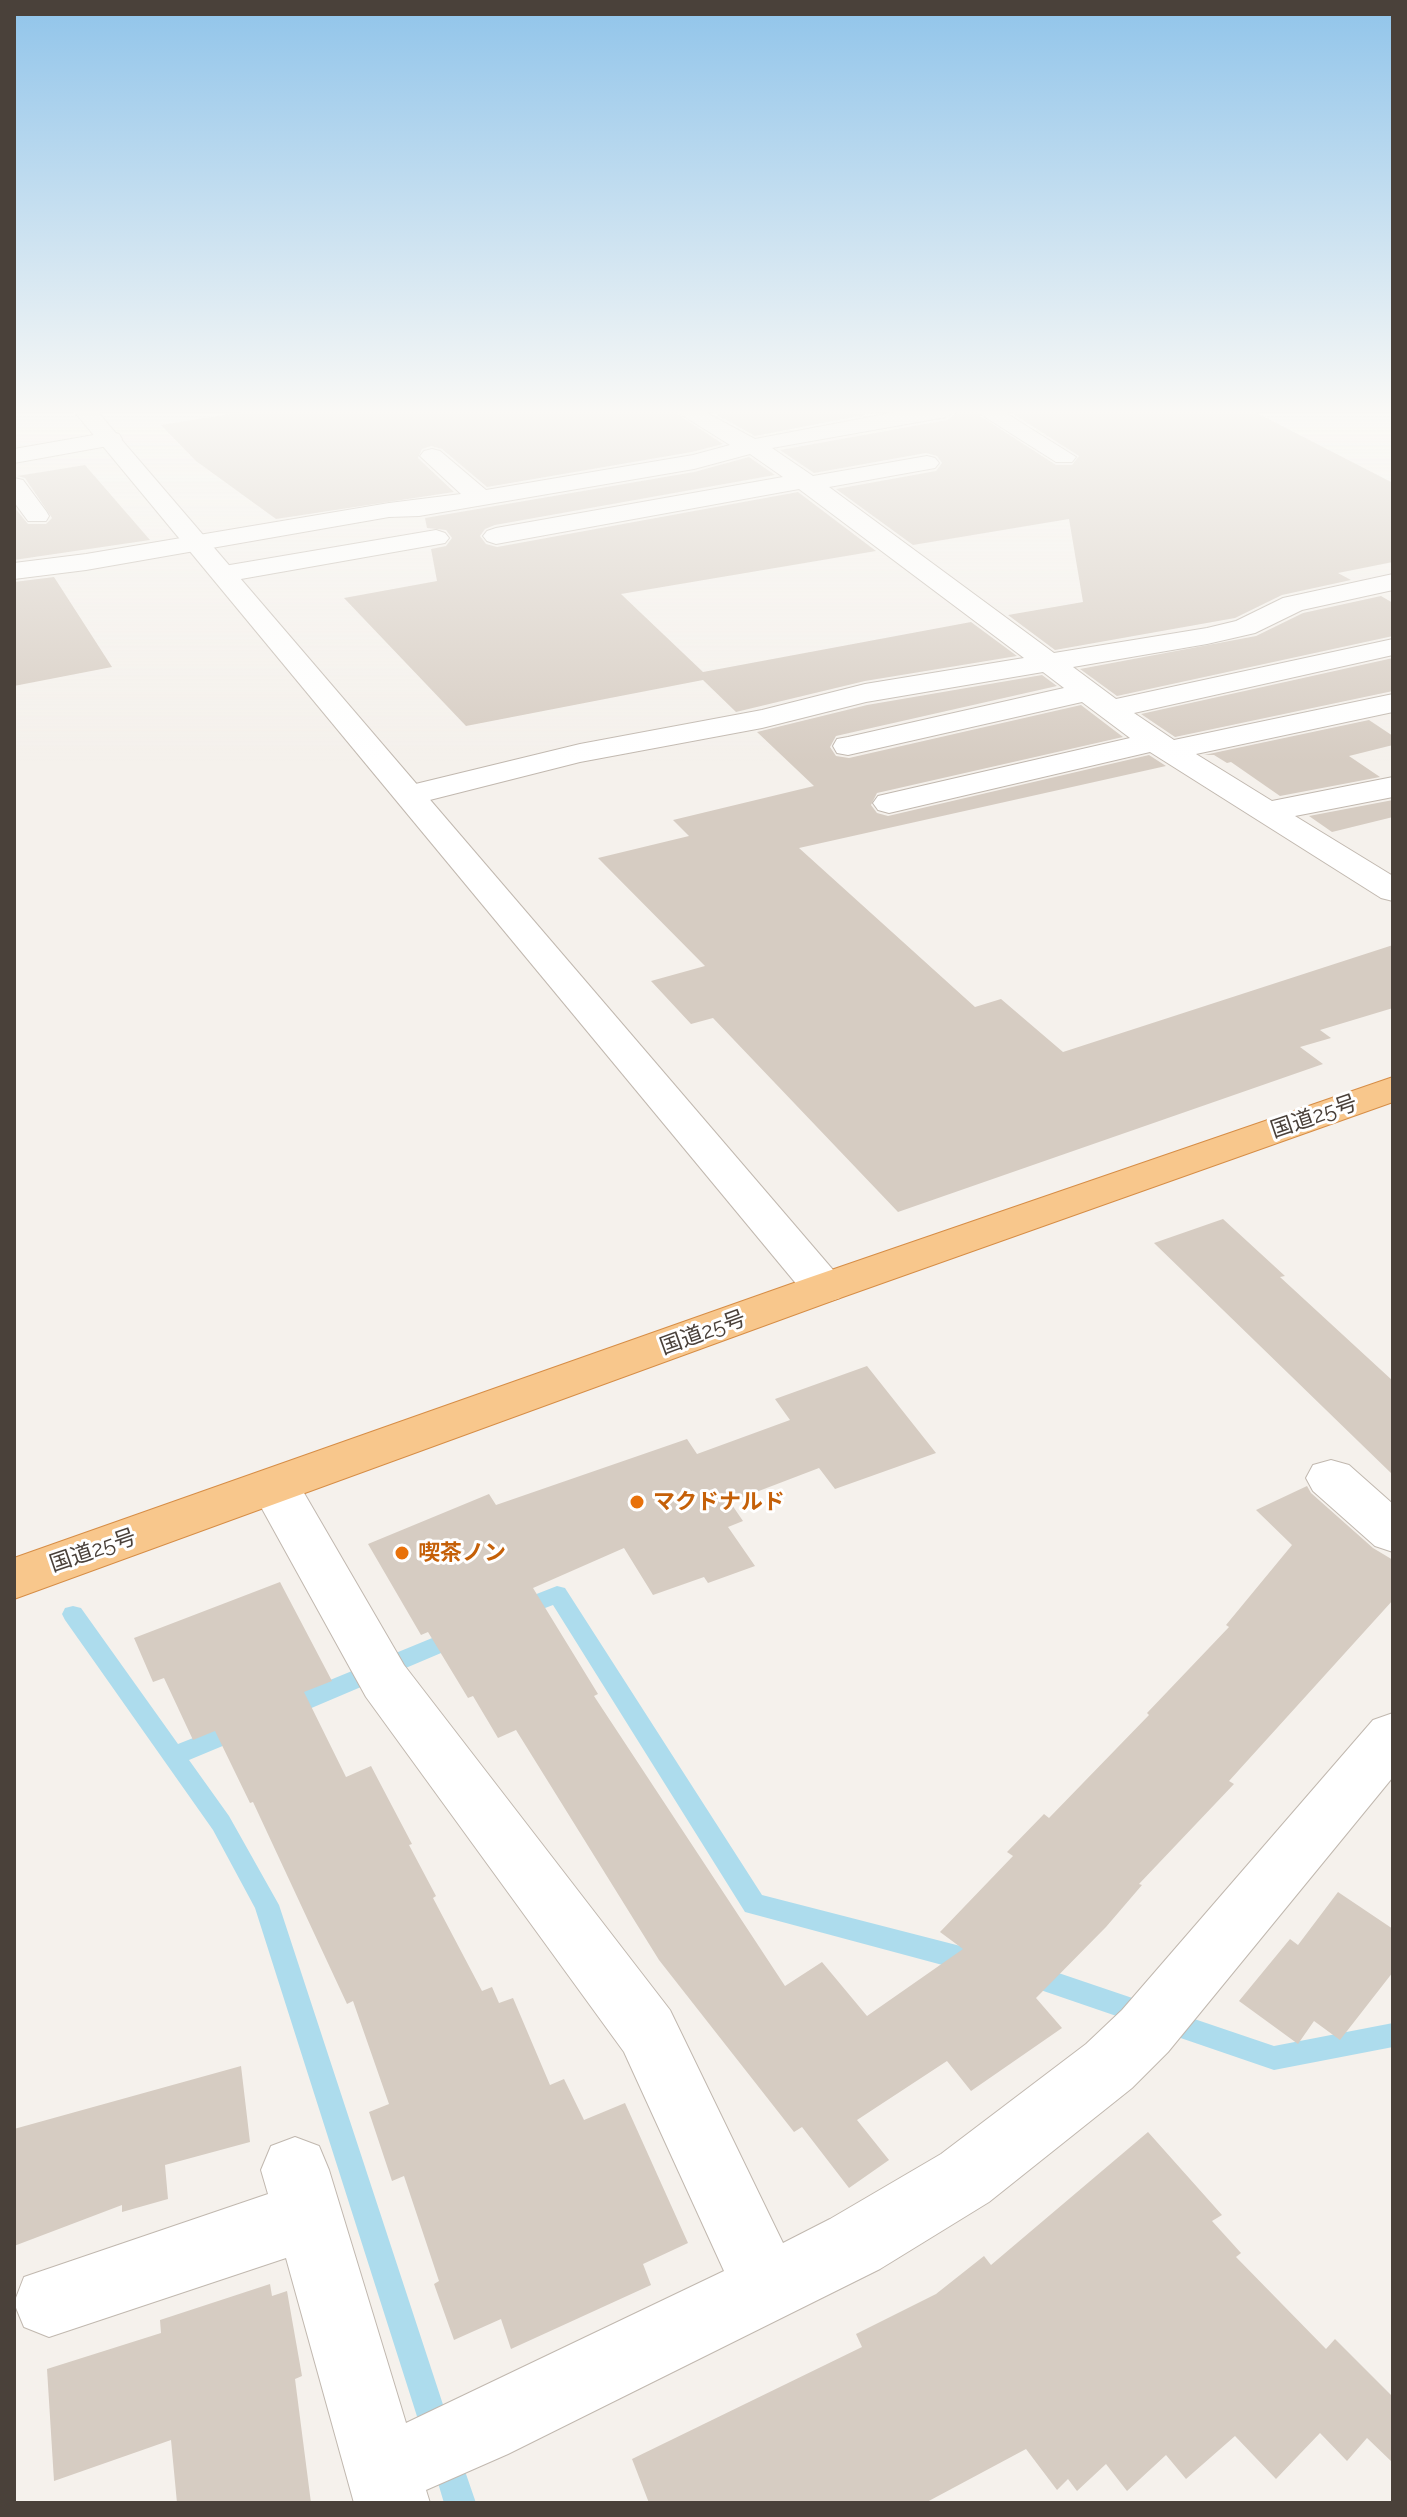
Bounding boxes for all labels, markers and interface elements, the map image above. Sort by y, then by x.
street label: 国道25号 [1267,1090,1361,1144]
street label: 国道25号 [656,1305,750,1361]
place label: マクドナルド [653,1489,785,1515]
marker: マクドナルド [628,1493,646,1511]
street label: 国道25号 [46,1524,140,1578]
place label: 喫茶ノン [418,1540,506,1566]
marker: 喫茶ノン [393,1544,411,1562]

